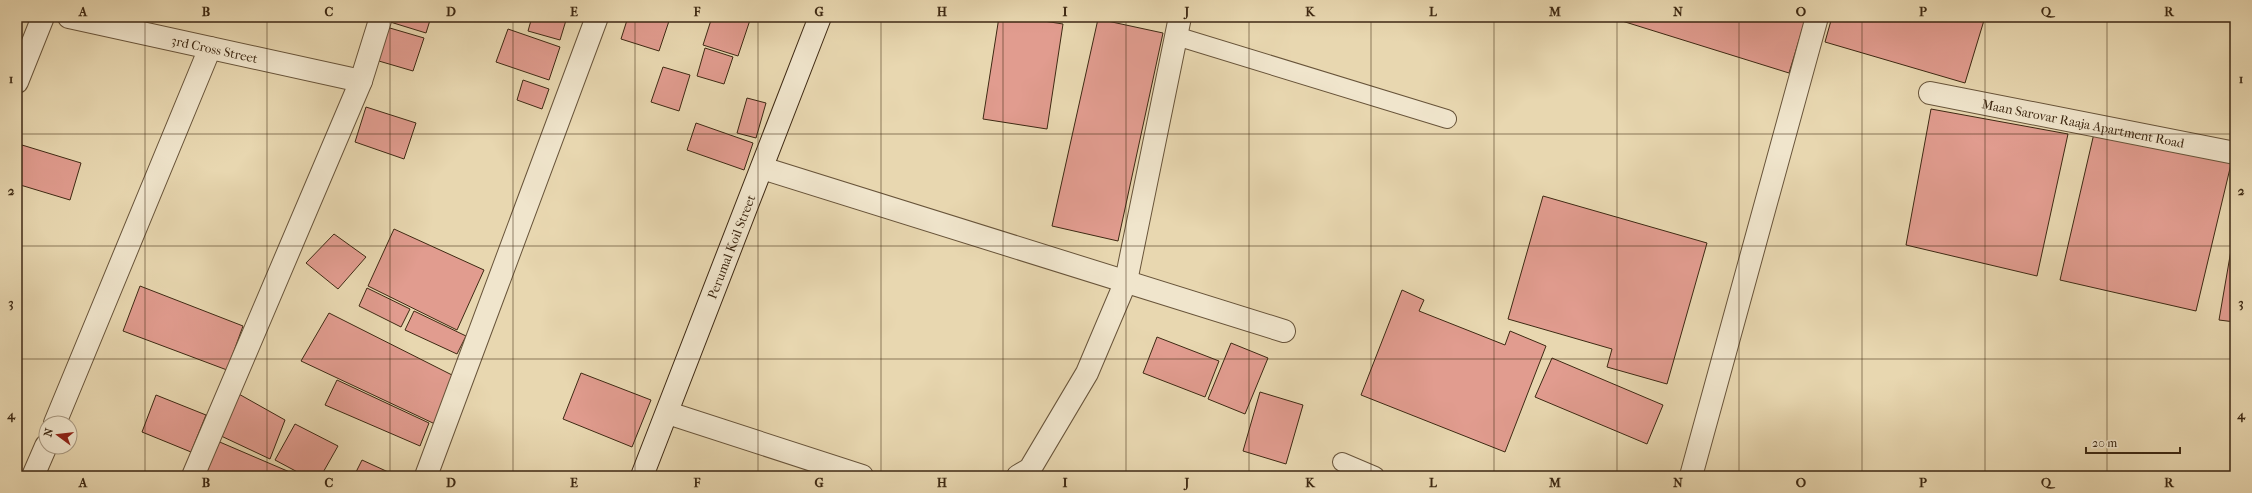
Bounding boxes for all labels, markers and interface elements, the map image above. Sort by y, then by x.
text: A [78,4,88,19]
text: B [202,4,211,19]
text: C [325,4,334,19]
text: D [446,4,456,19]
text: E [570,4,578,19]
text: F [693,4,701,19]
text: G [814,4,824,19]
text: H [937,4,948,19]
text: I [1062,4,1068,19]
text: J [1183,4,1190,20]
text: K [1305,4,1316,19]
text: L [1429,4,1438,19]
text: M [1548,4,1561,19]
text: N [1673,4,1683,19]
text: O [1796,4,1806,19]
text: P [1919,4,1927,19]
text: Q [2041,4,2056,19]
text: R [2164,4,2175,19]
street label: 3rd Cross Street [170,32,260,66]
text: 1 [9,71,14,86]
text: 1 [2239,71,2244,86]
street label: Maan Sarovar Raaja Apartment Road [1980,96,2187,151]
text: 2 [8,183,15,198]
text: 2 [2238,183,2245,198]
street label: Perumal Koil Street [704,192,758,301]
text: 3 [8,295,14,311]
text: 3 [2238,295,2244,311]
text: 4 [6,407,16,423]
text: 4 [2236,407,2246,423]
north arrow [38,415,78,455]
text: N [41,426,56,438]
scale bar [2086,429,2180,455]
text: 20 m [2092,436,2117,450]
text: A [78,475,88,490]
text: B [202,475,211,490]
text: C [325,475,334,490]
text: D [446,475,456,490]
text: E [570,475,578,490]
text: F [693,475,701,490]
text: G [814,475,824,490]
text: H [937,475,948,490]
text: I [1062,475,1068,490]
text: J [1183,475,1190,491]
text: K [1305,475,1316,490]
text: L [1429,475,1438,490]
text: M [1548,475,1561,490]
text: N [1673,475,1683,490]
text: O [1796,475,1806,490]
text: P [1919,475,1927,490]
text: Q [2041,475,2056,490]
text: R [2164,475,2175,490]

